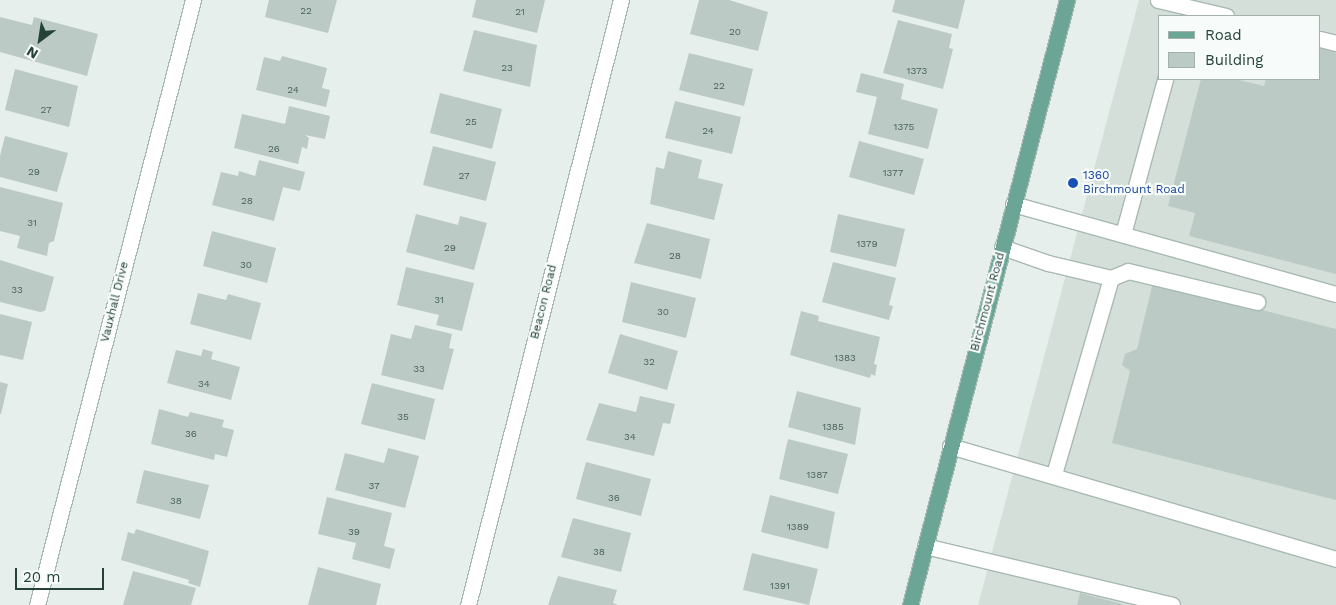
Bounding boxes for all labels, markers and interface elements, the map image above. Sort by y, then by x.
house number: 22 [300,5,312,17]
house number: 21 [515,6,525,18]
north arrow [15,15,65,65]
legend [1158,15,1321,80]
house number: 20 [729,26,741,38]
text: Road [1205,26,1242,44]
text: N [24,43,41,62]
text: Building [1205,51,1263,69]
house number: 23 [501,62,513,74]
house number: 1373 [907,65,927,77]
house number: 22 [713,80,725,92]
house number: 24 [287,84,299,96]
house number: 27 [40,104,52,116]
house number: 25 [465,116,477,128]
house number: 1375 [894,121,914,133]
house number: 24 [702,125,714,137]
house number: 26 [268,143,280,155]
house number: 29 [28,166,40,178]
house number: 1377 [883,167,903,179]
place label: 1360 Birchmount Road [1083,169,1185,197]
house number: 27 [458,170,470,182]
marker: 1360 Birchmount Road [1067,177,1079,189]
house number: 28 [241,195,253,207]
house number: 31 [27,217,37,229]
house number: 1379 [856,238,878,250]
house number: 29 [444,242,456,254]
house number: 28 [669,250,681,262]
street label: Birchmount Road [968,251,1008,353]
house number: 30 [240,259,252,271]
street label: Vauxhall Drive [98,260,132,344]
street label: Beacon Road [528,263,560,341]
house number: 33 [11,284,23,296]
house number: 31 [434,294,444,306]
house number: 30 [657,306,669,318]
house number: 1383 [834,352,856,364]
house number: 32 [643,356,655,368]
house number: 33 [413,363,425,375]
house number: 34 [198,378,210,390]
house number: 35 [397,411,409,423]
house number: 1385 [822,421,844,433]
house number: 36 [185,428,197,440]
house number: 34 [624,431,636,443]
house number: 1387 [806,469,828,481]
house number: 37 [368,480,380,492]
house number: 36 [608,492,620,504]
house number: 38 [170,495,182,507]
house number: 1389 [787,521,809,533]
house number: 39 [348,526,360,538]
house number: 38 [593,546,605,558]
scale bar [18,558,106,590]
text: 20 m [23,568,61,586]
house number: 1391 [770,580,790,592]

